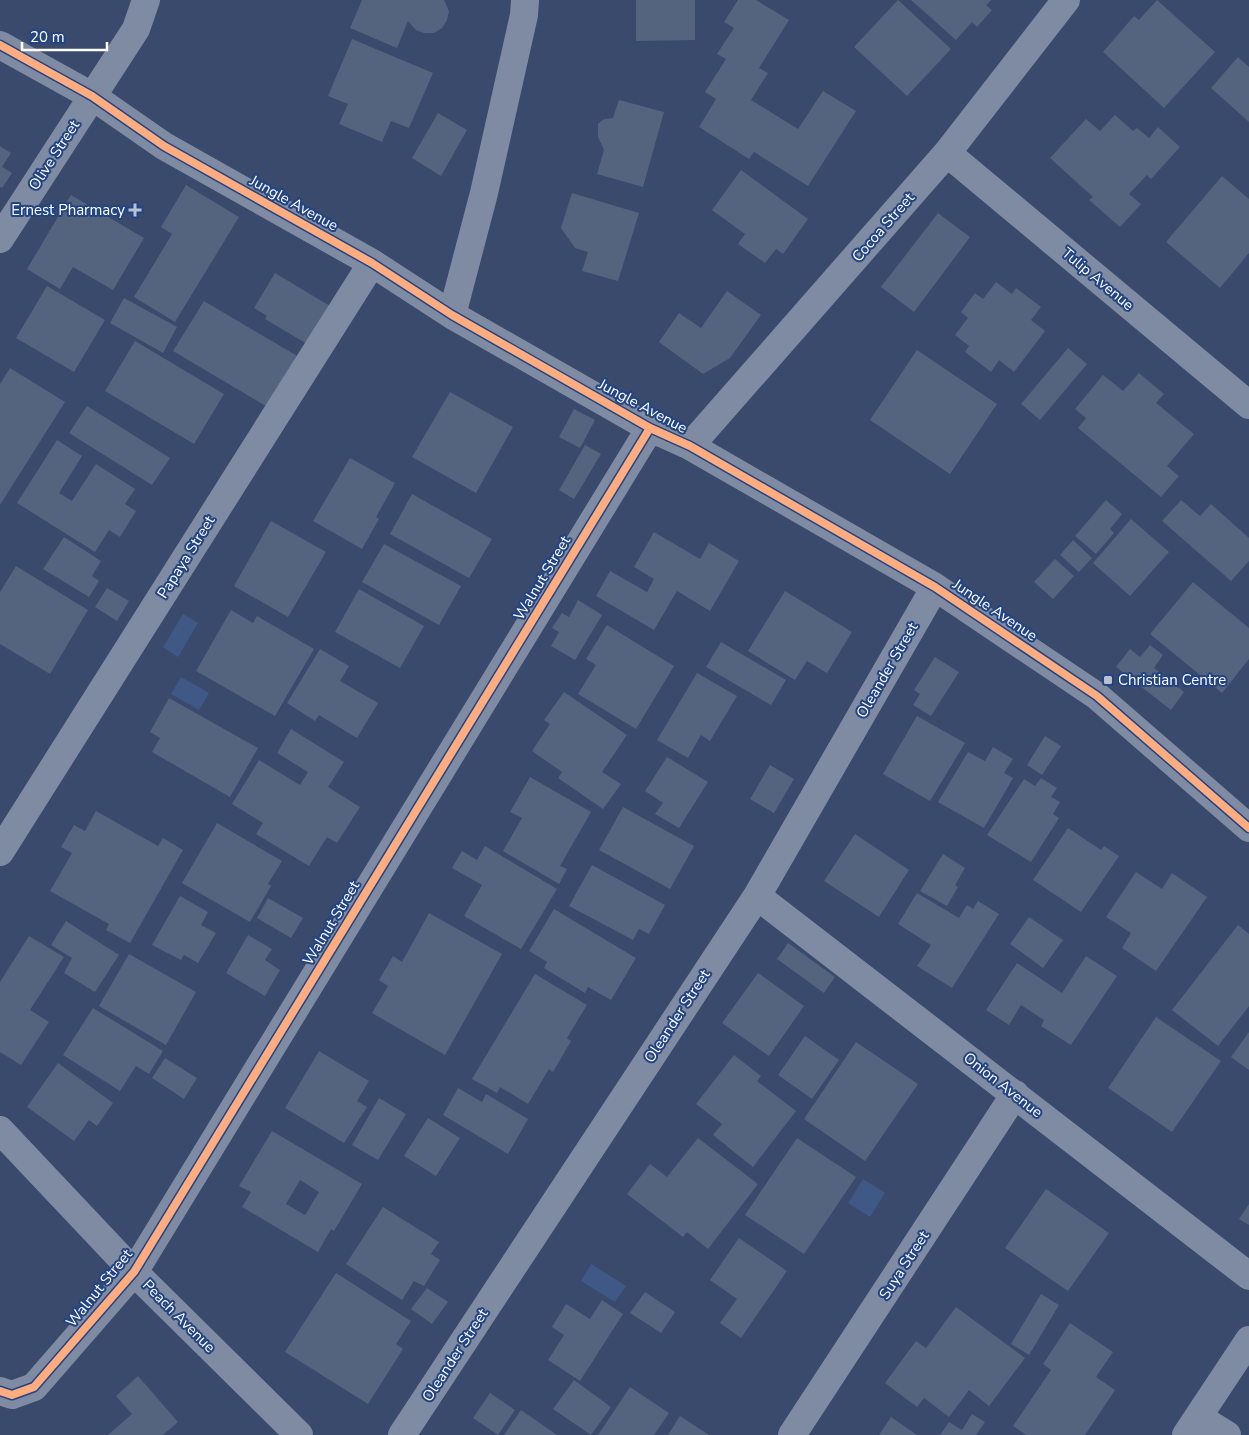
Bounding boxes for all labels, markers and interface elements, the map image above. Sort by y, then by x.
scale bar [22,20,108,52]
text: 20 m [30,27,65,47]
street label: Olive Street [24,115,85,194]
street label: Jungle Avenue [245,170,342,235]
street label: Cocoa Street [847,188,919,266]
place label: Ernest Pharmacy [11,200,125,220]
marker: Ernest Pharmacy [129,204,141,216]
street label: Tulip Avenue [1058,243,1138,315]
street label: Jungle Avenue [594,374,691,438]
street label: Papaya Street [153,511,220,602]
street label: Walnut Street [509,531,575,624]
street label: Jungle Avenue [948,574,1041,646]
street label: Oleander Street [852,618,923,721]
place label: Christian Centre [1118,670,1226,690]
marker: Christian Centre [1102,674,1114,686]
street label: Walnut Street [298,876,364,969]
street label: Oleander Street [639,965,715,1066]
street label: Onion Avenue [959,1048,1047,1122]
street label: Suya Street [874,1226,934,1303]
street label: Walnut Street [61,1244,137,1331]
street label: Peach Avenue [138,1275,220,1357]
street label: Oleander Street [417,1304,493,1405]

